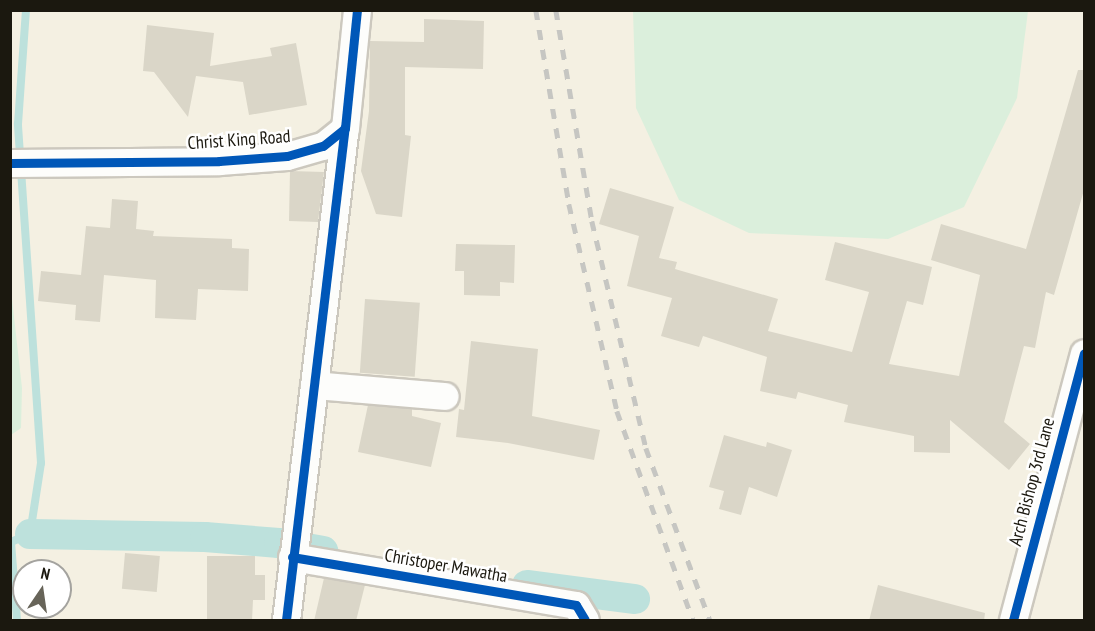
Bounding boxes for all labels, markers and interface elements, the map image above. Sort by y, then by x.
street label: Christ King Road [187,126,291,154]
street label: Arch Bishop 3rd Lane [1005,416,1059,548]
street label: Christoper Mawatha [383,545,509,587]
north arrow [12,559,72,619]
text: N [39,563,52,584]

